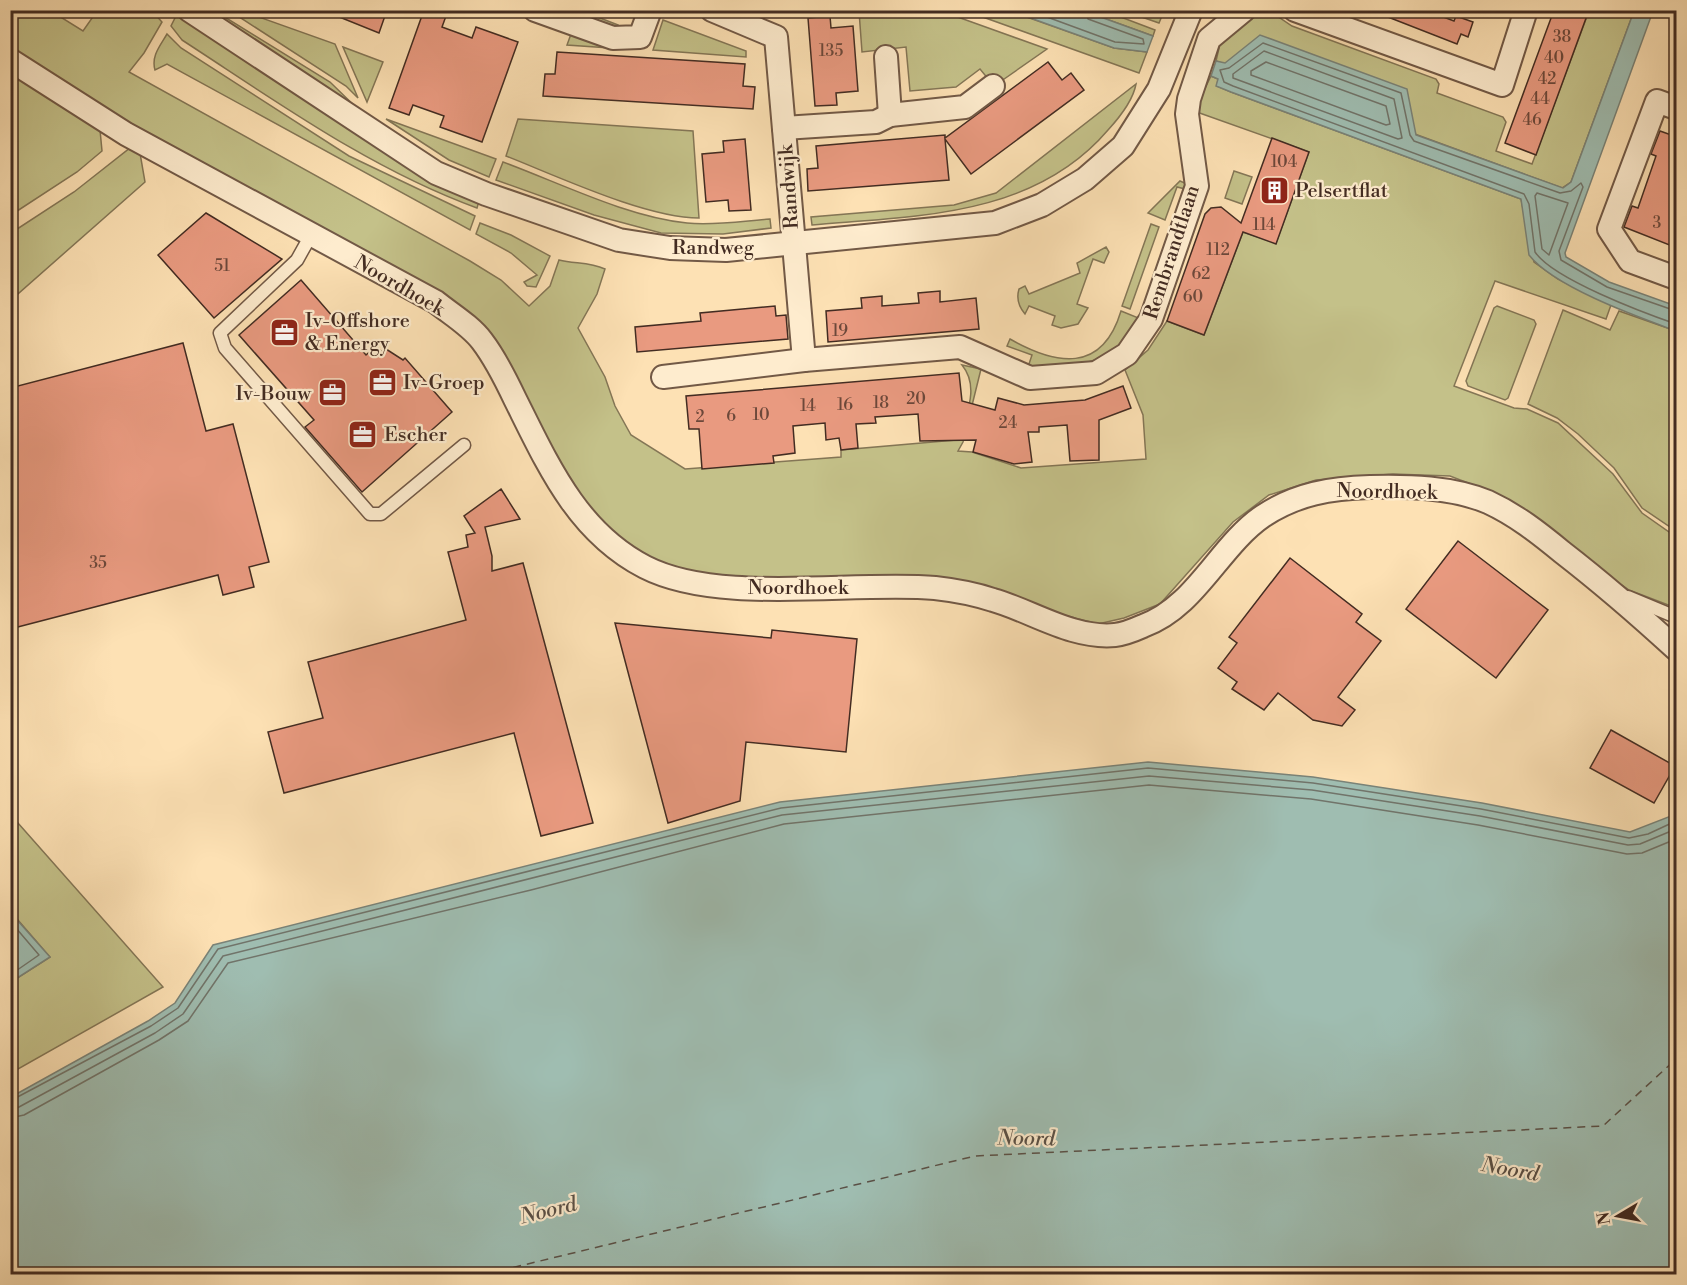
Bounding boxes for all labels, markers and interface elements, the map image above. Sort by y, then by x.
house number: 38 [1553,27,1572,47]
house number: 135 [819,41,843,61]
house number: 40 [1544,48,1564,68]
house number: 42 [1538,69,1556,89]
house number: 44 [1530,89,1550,109]
house number: 46 [1522,110,1542,130]
street label: Randwijk [774,142,805,230]
house number: 104 [1271,152,1298,172]
building icon: Pelsertflat [1258,174,1290,206]
place label: Pelsertflat [1295,179,1388,204]
street label: Rembrandtlaan [1139,182,1206,323]
house number: 3 [1653,213,1662,233]
house number: 114 [1252,215,1276,235]
street label: Randweg [672,236,755,261]
house number: 112 [1206,240,1230,260]
street label: Noordhoek [349,250,450,323]
house number: 51 [214,256,230,276]
house number: 62 [1192,264,1210,284]
house number: 60 [1183,287,1203,307]
place label: Iv-Offshore & Energy [305,309,410,357]
office icon: Iv-Offshore & Energy [268,316,300,348]
house number: 19 [832,321,848,341]
office icon: Iv-Groep [366,366,398,398]
place label: Iv-Groep [403,371,485,396]
office icon: Iv-Bouw [316,377,348,409]
place label: Iv-Bouw [235,382,312,407]
house number: 20 [906,389,926,409]
house number: 18 [873,393,889,413]
house number: 16 [837,395,853,415]
house number: 14 [800,396,816,416]
house number: 10 [753,405,770,425]
house number: 6 [726,406,736,426]
house number: 2 [695,407,705,427]
house number: 24 [999,413,1018,433]
office icon: Escher [347,418,379,450]
place label: Escher [384,423,448,448]
street label: Noordhoek [1336,479,1439,506]
house number: 35 [89,553,107,573]
street label: Noordhoek [748,576,850,601]
water label: Noord [996,1125,1056,1153]
water label: Noord [1478,1152,1542,1188]
north arrow [1588,1186,1648,1246]
water label: Noord [516,1191,581,1231]
text: N [1593,1210,1615,1226]

